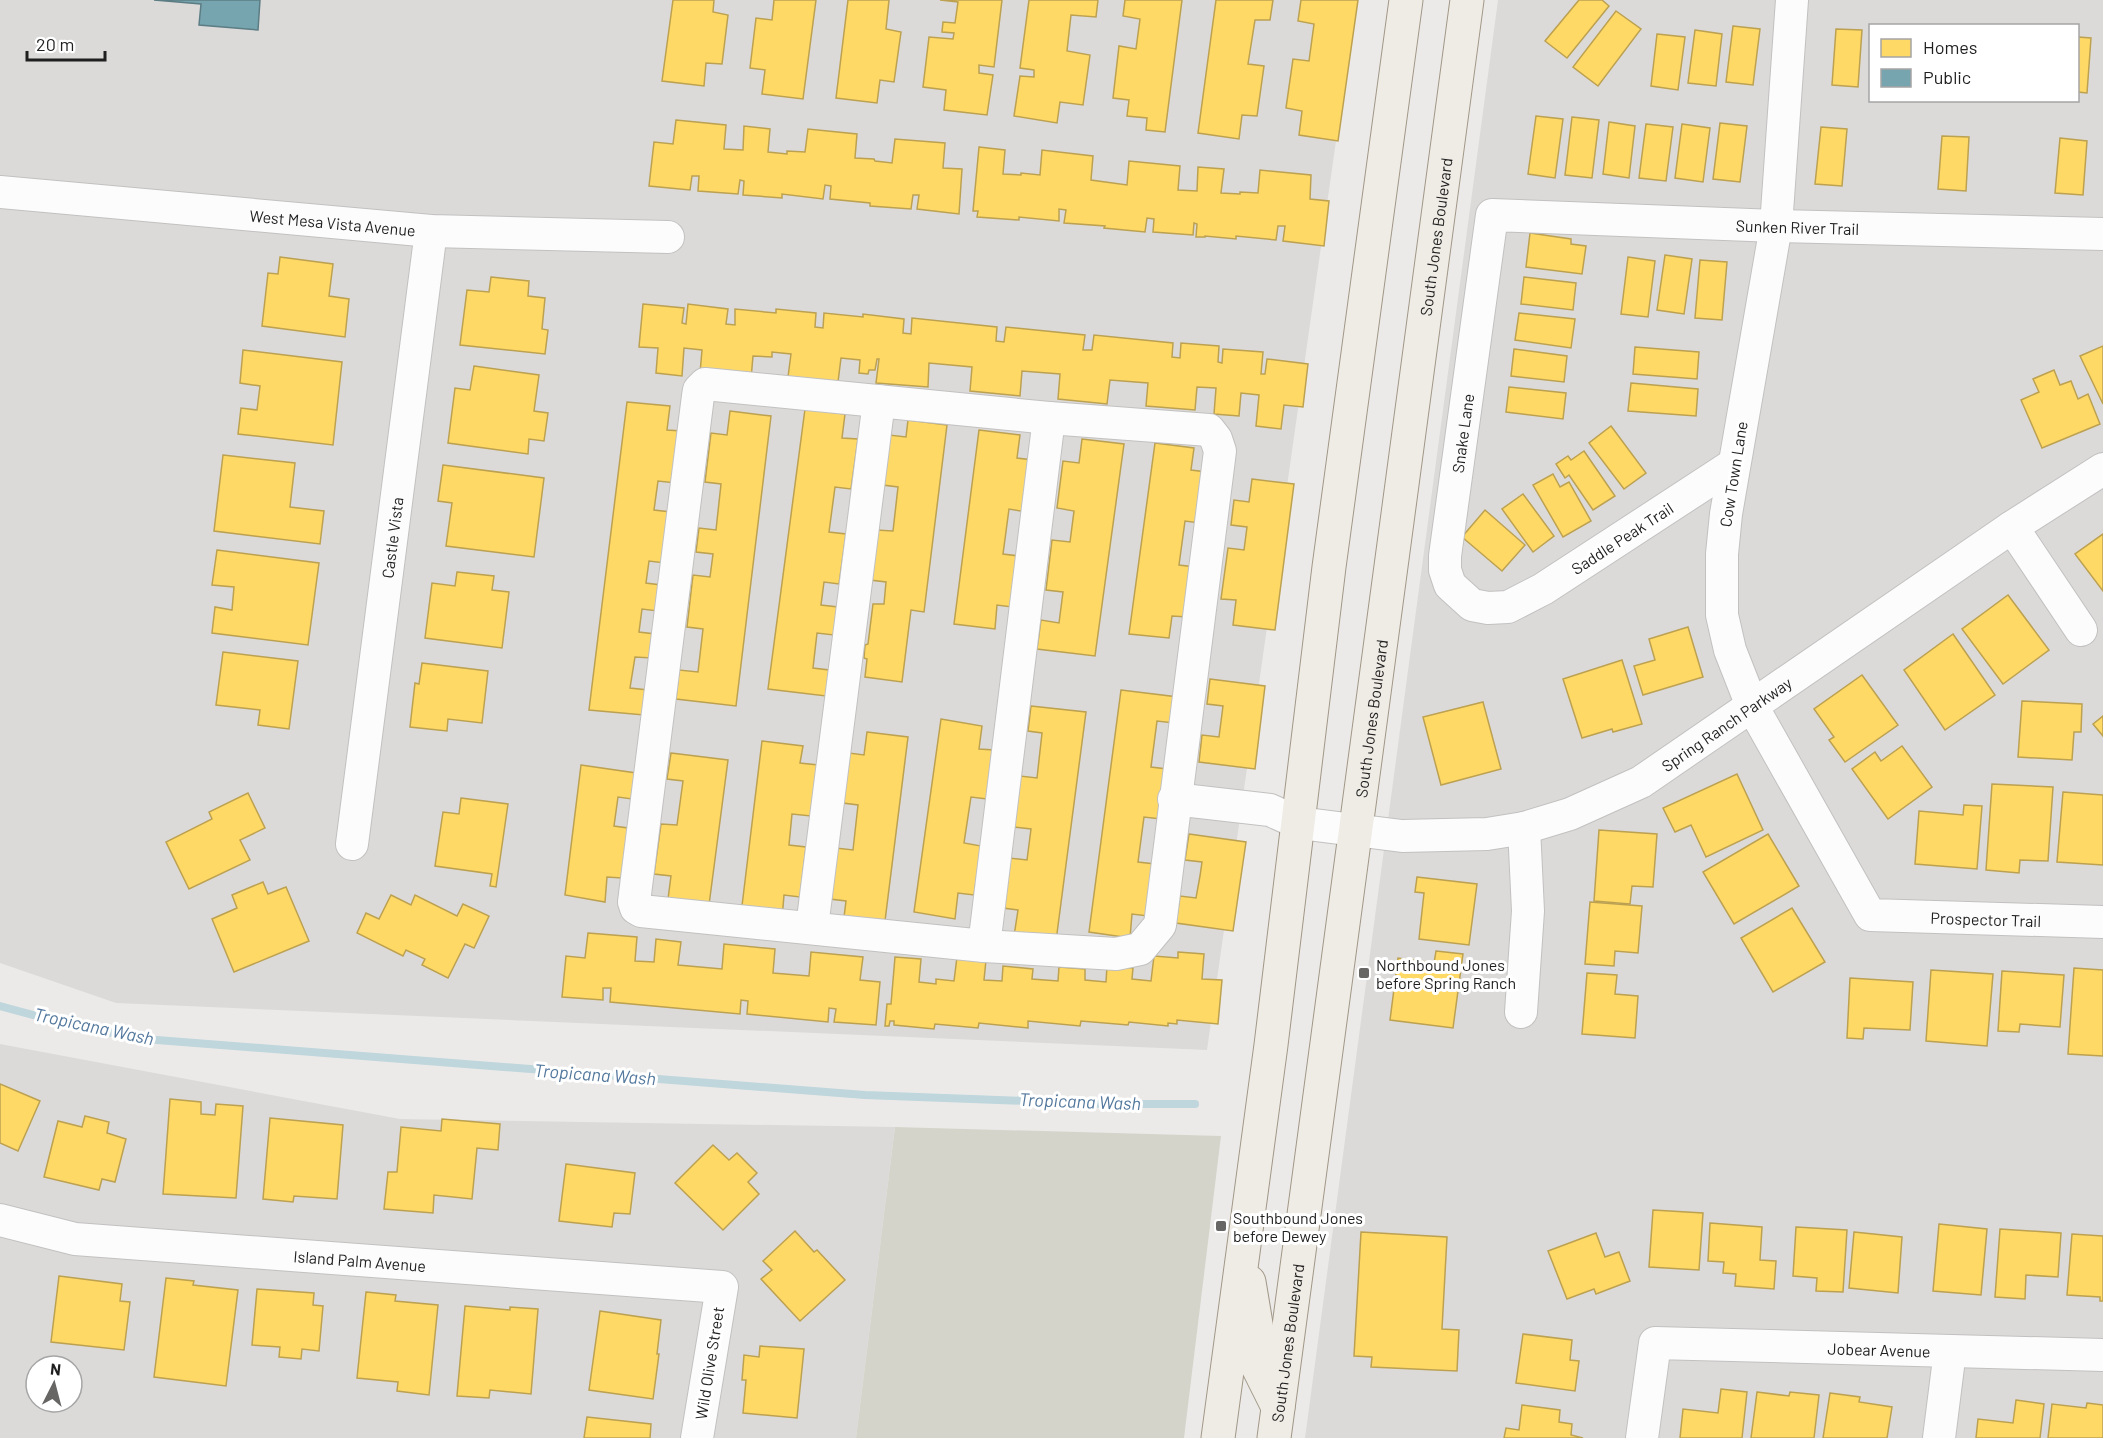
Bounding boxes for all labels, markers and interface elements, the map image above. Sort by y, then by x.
scale bar [27,24,105,62]
legend [1869,24,2079,102]
text: 20 m [36,33,74,55]
text: Homes [1923,36,1977,58]
text: Public [1923,66,1971,88]
street label: South Jones Boulevard [1415,156,1455,317]
street label: West Mesa Vista Avenue [249,205,416,239]
street label: Sunken River Trail [1735,215,1859,238]
street label: Snake Lane [1447,392,1477,474]
street label: Cow Town Lane [1715,420,1751,528]
street label: Castle Vista [377,496,406,579]
street label: Saddle Peak Trail [1568,498,1676,578]
street label: South Jones Boulevard [1351,638,1391,799]
street label: Spring Ranch Parkway [1657,672,1795,775]
street label: Prospector Trail [1930,907,2041,930]
place label: Northbound Jones before Spring Ranch [1376,955,1516,992]
marker: Northbound Jones before Spring Ranch [1357,966,1371,980]
water label: Tropicana Wash [32,1003,156,1049]
water label: Tropicana Wash [533,1059,657,1089]
water label: Tropicana Wash [1019,1088,1141,1114]
place label: Southbound Jones before Dewey [1233,1208,1363,1245]
marker: Southbound Jones before Dewey [1214,1219,1228,1233]
street label: Island Palm Avenue [293,1246,427,1275]
street label: South Jones Boulevard [1267,1262,1307,1423]
street label: Wild Olive Street [691,1305,727,1421]
street label: Jobear Avenue [1827,1338,1931,1360]
north arrow [24,1354,84,1414]
text: N [49,1359,62,1379]

